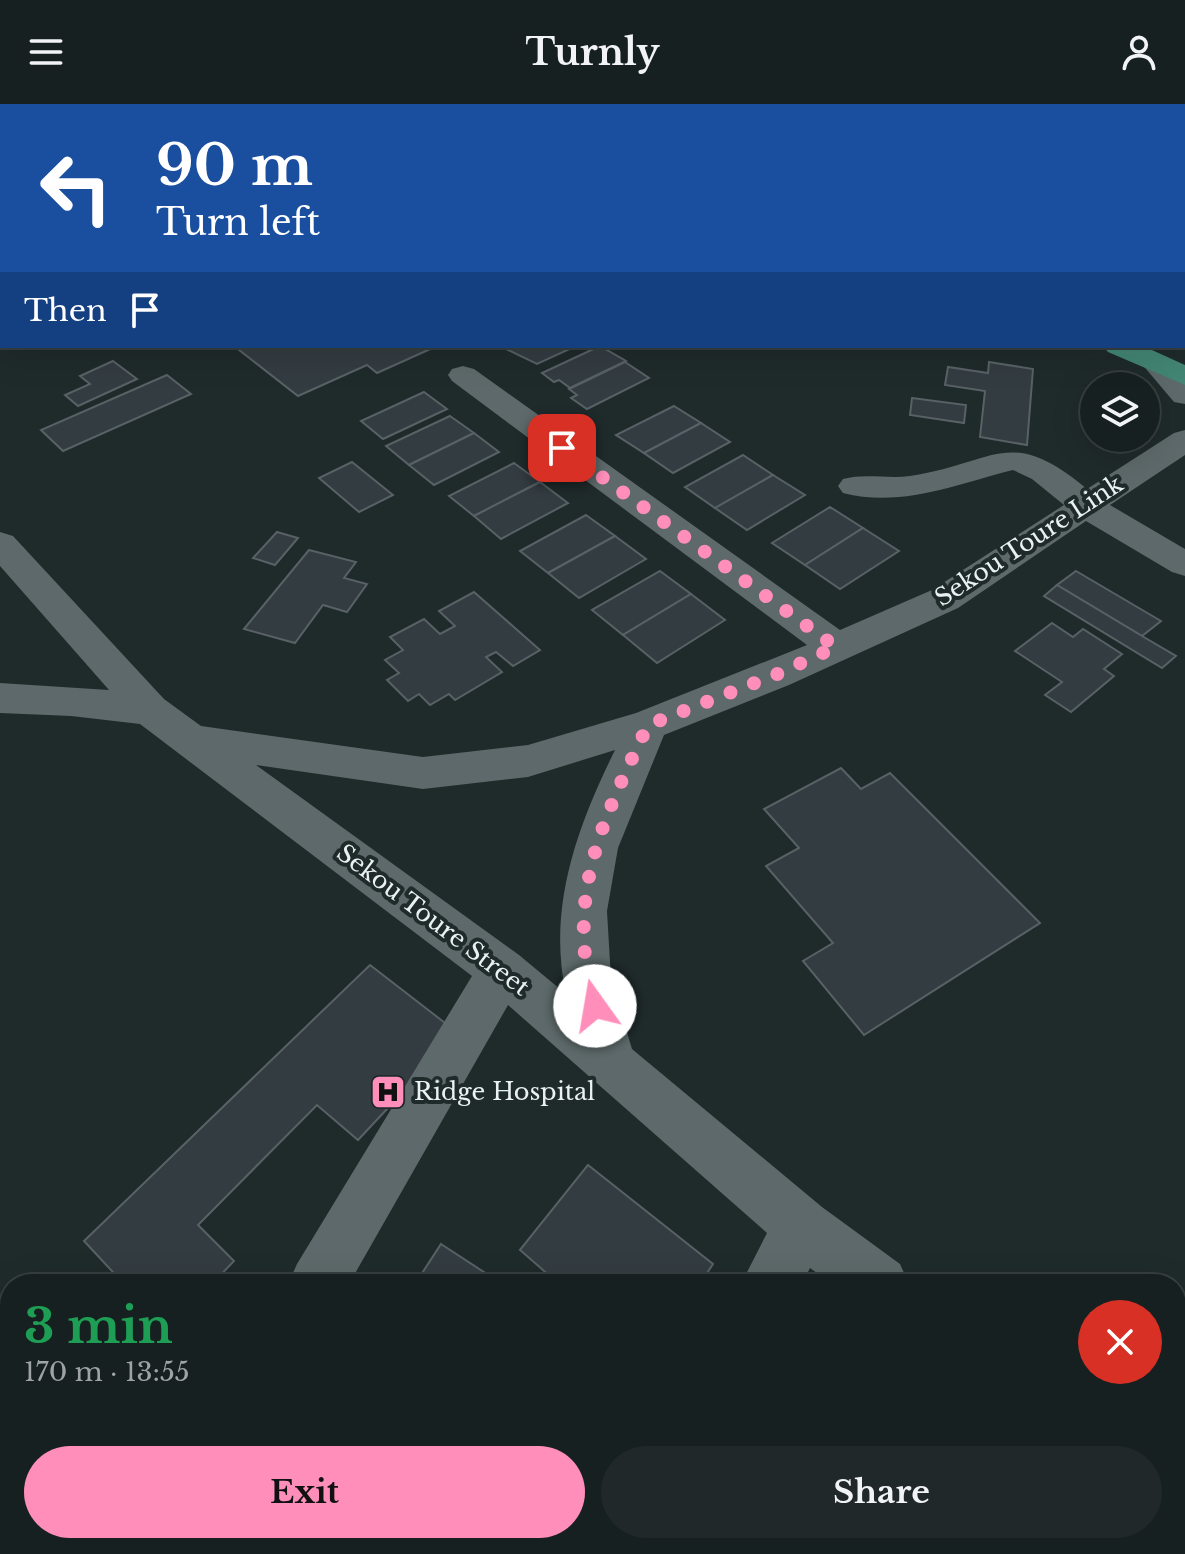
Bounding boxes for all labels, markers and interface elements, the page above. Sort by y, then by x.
icon: menu [24,30,68,74]
text: Turnly [526,30,659,75]
icon: person [1117,30,1161,74]
text: 90 m [156,131,313,200]
icon: left [24,136,128,240]
text: Turn left [156,200,320,245]
icon: arrive [123,288,167,332]
text: Then [24,292,107,329]
map controls [1080,372,1160,452]
button: layers [1080,372,1160,452]
pin [528,414,596,482]
icon: arrive [540,426,584,470]
street label: Sekou Toure Link [929,469,1128,612]
street label: Sekou Toure Street [331,838,535,1001]
position arrow [553,964,637,1048]
hospital icon: Ridge Hospital [369,1073,407,1111]
place label: Ridge Hospital [414,1077,595,1106]
text: 3 min [24,1296,173,1356]
button: close [1078,1300,1162,1384]
text: 170 m · 13:55 [24,1356,189,1388]
button: Exit [24,1446,585,1538]
button: Share [601,1446,1162,1538]

